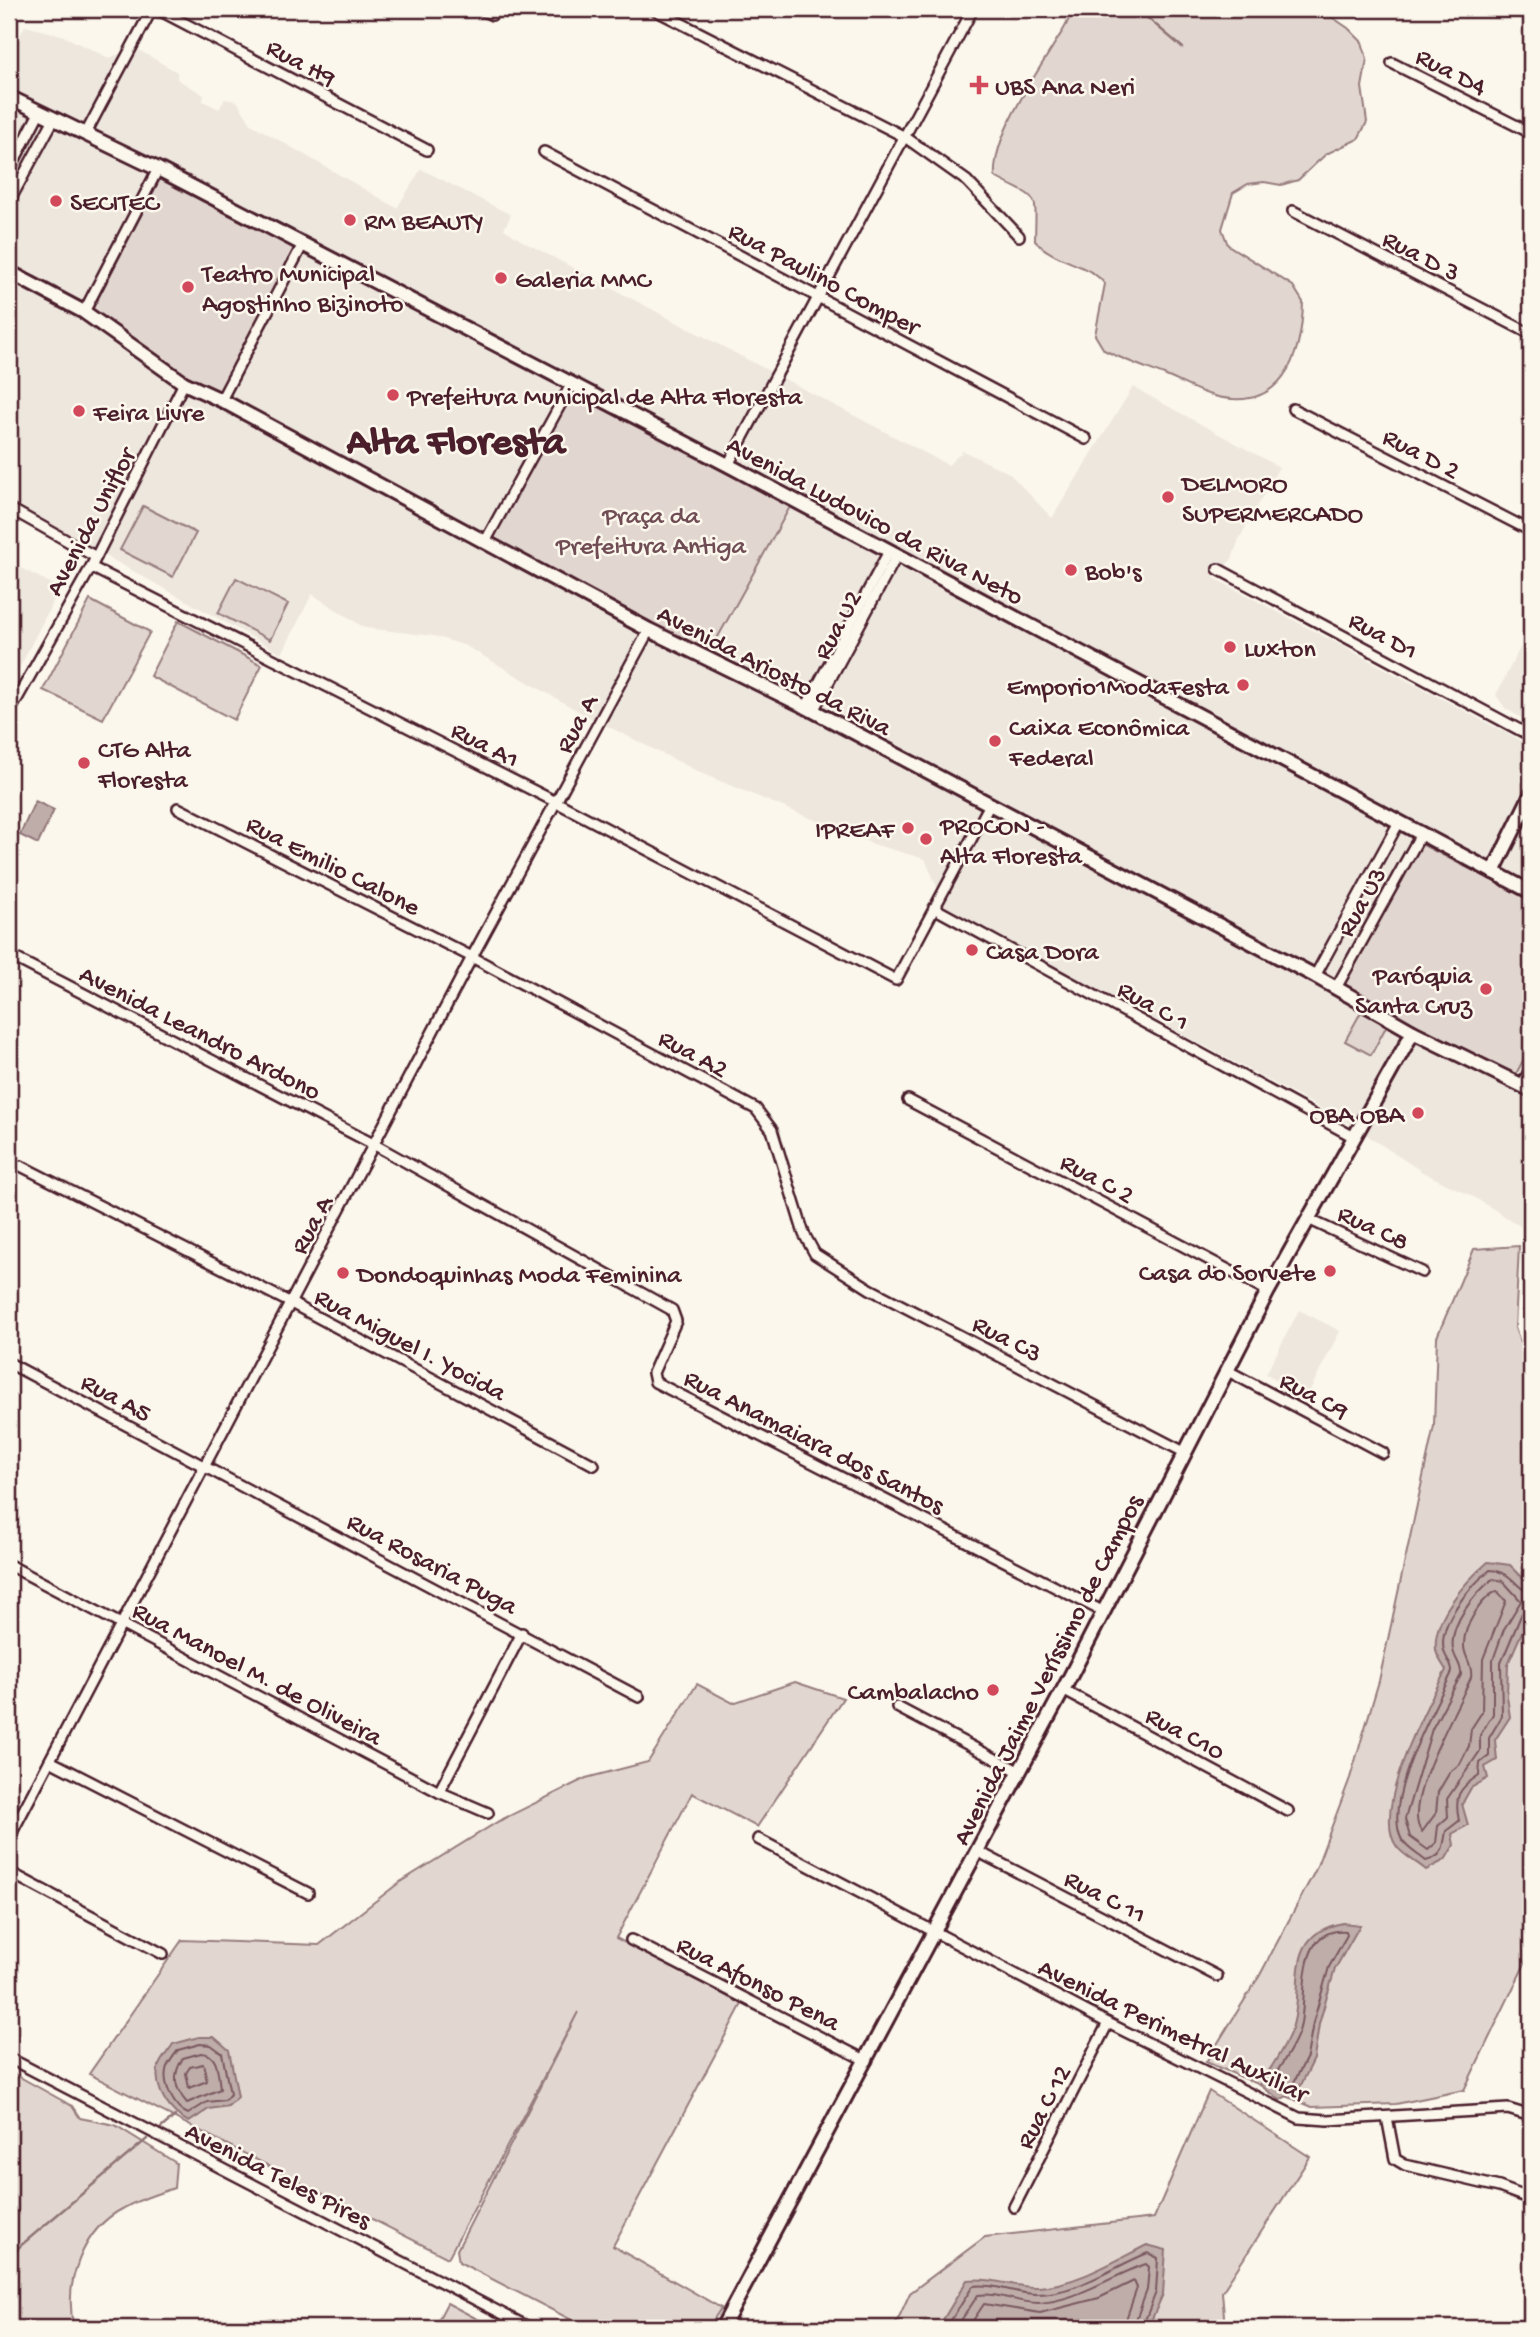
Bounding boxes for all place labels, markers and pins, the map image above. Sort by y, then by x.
place label: UBS Ana Neri [995,74,1135,105]
marker: UBS Ana Neri [969,75,989,95]
place label: SECITEC [70,190,161,221]
marker: SECITEC [48,193,64,209]
place label: RM BEAUTY [364,209,484,240]
marker: RM BEAUTY [342,212,358,228]
place label: Teatro Municipal Agostinho Bizinoto [200,261,403,322]
place label: Galeria MMC [515,267,652,298]
marker: Galeria MMC [493,270,509,286]
marker: Teatro Municipal Agostinho Bizinoto [180,279,196,295]
place label: Prefeitura Municipal de Alta Floresta [406,384,804,415]
marker: Prefeitura Municipal de Alta Floresta [385,387,401,403]
place label: Feira Livre [92,400,205,431]
marker: Feira Livre [71,403,87,419]
place label: DELMORO SUPERMERCADO [1180,471,1363,532]
marker: DELMORO SUPERMERCADO [1160,489,1176,505]
place label: Bob's [1084,559,1143,590]
marker: Bob's [1063,562,1079,578]
place label: Luxton [1244,636,1317,667]
marker: Luxton [1222,639,1238,655]
place label: Emporio1ModaFesta [1007,674,1231,705]
marker: Emporio1ModaFesta [1235,677,1251,693]
place label: Caixa Econômica Federal [1008,715,1191,776]
marker: Caixa Econômica Federal [987,733,1003,749]
place label: CTG Alta Floresta [97,737,192,798]
marker: CTG Alta Floresta [76,755,92,771]
place label: PROCON - Alta Floresta [939,813,1084,874]
place label: IPREAF [815,817,896,848]
marker: IPREAF [900,820,916,836]
marker: PROCON - Alta Floresta [918,831,934,847]
place label: Casa Dora [986,939,1100,970]
marker: Casa Dora [964,942,980,958]
place label: Paróquia Santa Cruz [1355,963,1474,1024]
marker: Paróquia Santa Cruz [1478,981,1494,997]
place label: OBA OBA [1309,1102,1406,1133]
marker: OBA OBA [1410,1105,1426,1121]
place label: Casa do Sorvete [1139,1260,1317,1291]
place label: Dondoquinhas Moda Feminina [355,1262,683,1293]
marker: Casa do Sorvete [1322,1263,1338,1279]
marker: Dondoquinhas Moda Feminina [335,1265,351,1281]
place label: Cambalacho [847,1679,979,1710]
marker: Cambalacho [985,1682,1001,1698]

